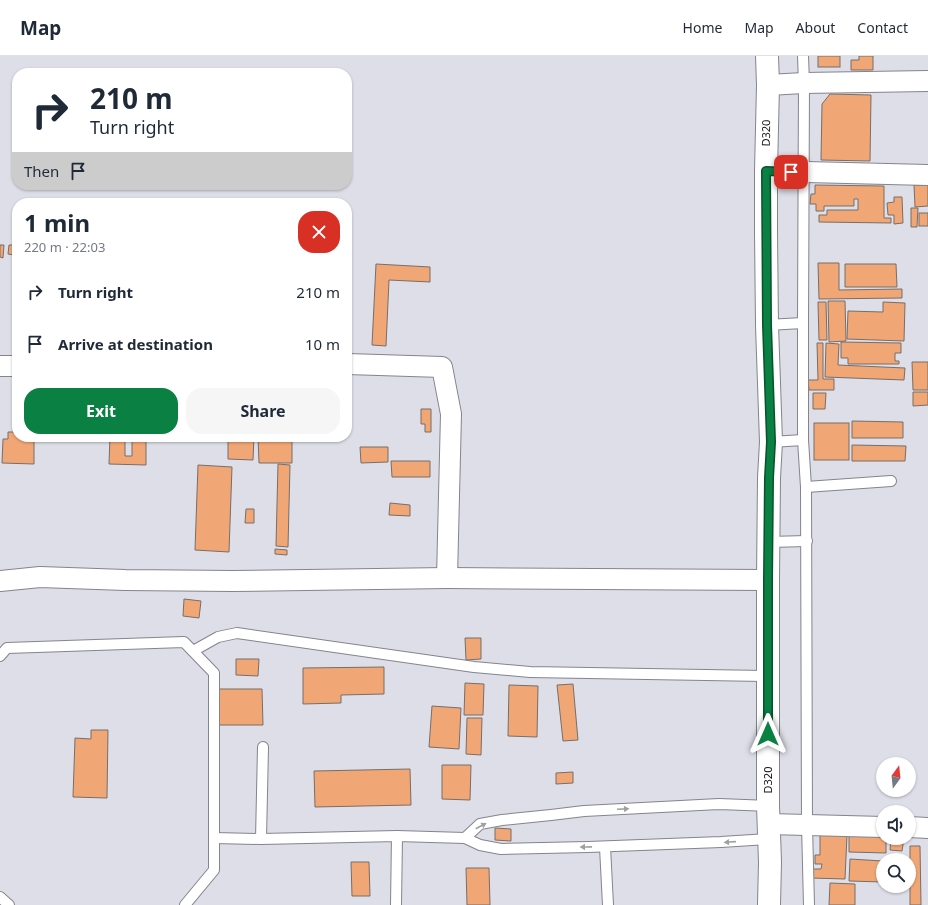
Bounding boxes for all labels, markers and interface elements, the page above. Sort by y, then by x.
text: Map [20,15,61,41]
text: Home [683,18,722,37]
text: Map [744,18,774,37]
text: About [796,18,835,37]
text: Contact [857,18,908,37]
text: 210 m [90,79,173,117]
icon: right [24,84,76,136]
text: Turn right [90,115,174,139]
street label: D320 [758,119,773,147]
pin [774,155,808,189]
icon: arrive [67,160,89,182]
text: Then [24,161,59,181]
icon: arrive [780,161,802,183]
text: 1 min [24,206,90,239]
button: close [298,211,340,253]
text: 220 m · 22:03 [24,238,105,256]
icon: right [24,281,46,303]
text: Turn right [58,282,133,302]
text: 210 m [296,282,340,302]
icon: arrive [24,333,46,355]
text: Arrive at destination [58,334,213,354]
text: 10 m [305,334,340,354]
button: Exit [24,388,178,434]
button: Share [186,388,340,434]
position arrow [747,713,789,755]
north arrow [876,757,916,797]
map controls [876,757,916,893]
street label: D320 [760,767,775,793]
button: sound [876,805,916,845]
one-way arrow [617,806,630,812]
one-way arrow [475,823,487,829]
one-way arrow [724,838,736,845]
one-way arrow [580,844,592,851]
button: search [876,853,916,893]

